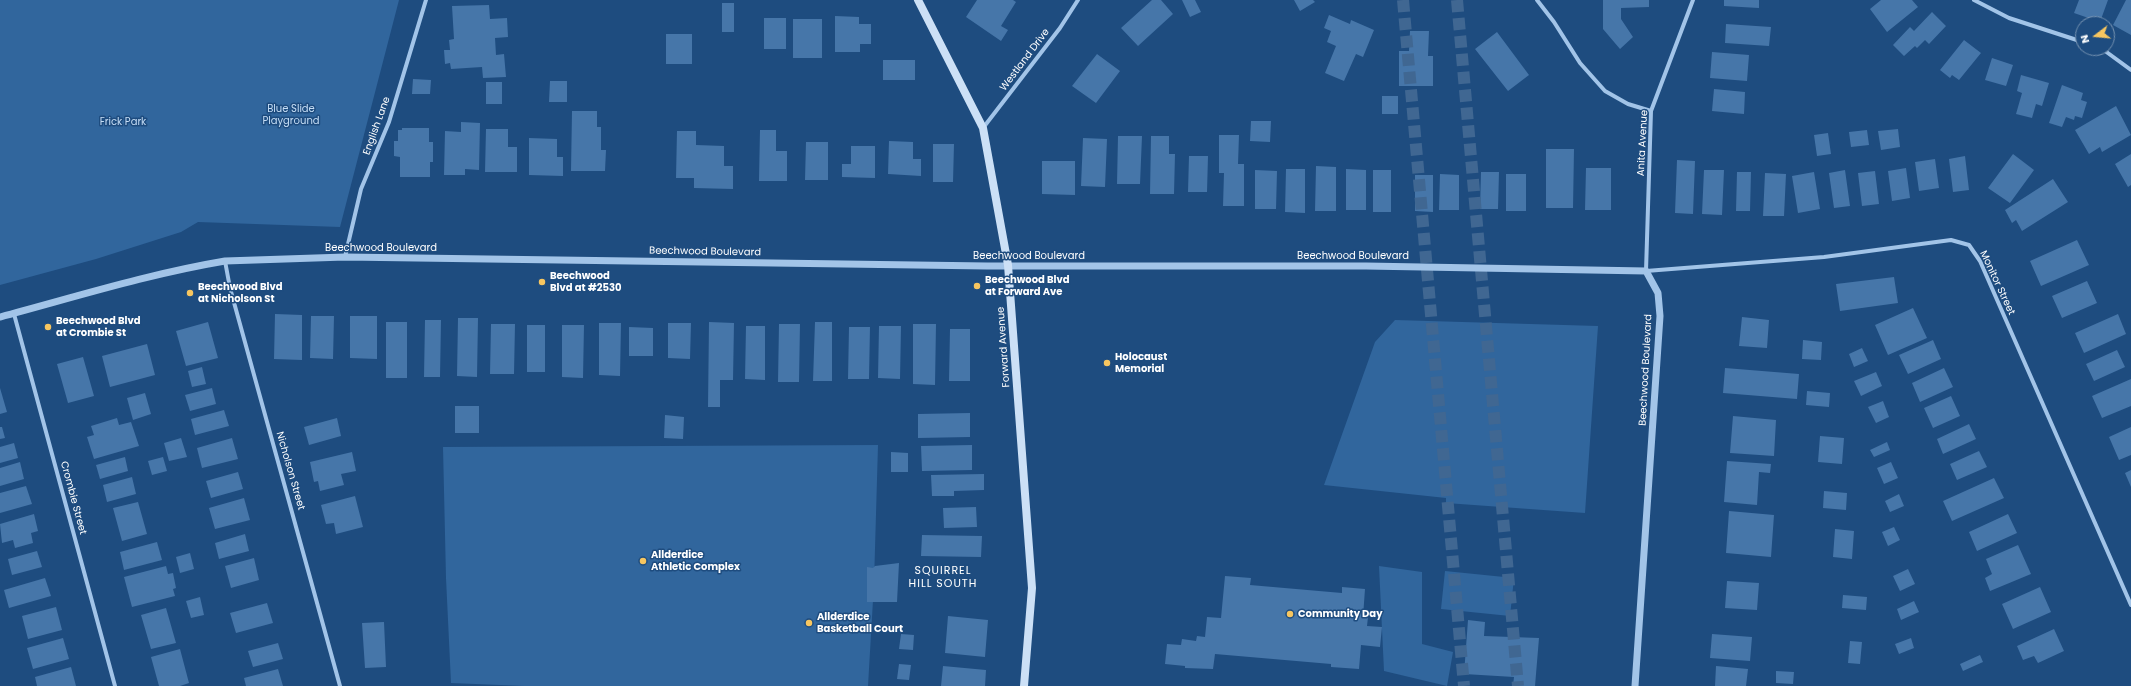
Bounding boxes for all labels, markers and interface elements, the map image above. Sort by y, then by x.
north arrow [2075,16,2115,56]
street label: Westland Drive [998,26,1052,94]
text: N [2076,33,2093,45]
street label: English Lane [361,95,393,157]
park label: Blue Slide Playground [262,103,320,126]
street label: Anita Avenue [1635,110,1651,176]
park label: Frick Park [100,116,146,128]
street label: Beechwood Boulevard [325,242,437,254]
street label: Beechwood Boulevard [649,245,761,259]
street label: Monitor Street [1977,249,2017,317]
street label: Beechwood Boulevard [973,250,1085,262]
street label: Beechwood Boulevard [1297,250,1409,262]
place label: Beechwood Blvd at #2530 [550,270,621,294]
place label: Beechwood Blvd at Forward Ave [985,274,1070,298]
marker: Beechwood Blvd at #2530 [537,277,547,287]
place label: Beechwood Blvd at Nicholson St [198,281,283,304]
marker: Beechwood Blvd at Forward Ave [972,281,982,291]
marker: Beechwood Blvd at Nicholson St [185,288,195,298]
street label: Forward Avenue [995,306,1013,388]
street label: Beechwood Boulevard [1637,314,1655,426]
place label: Beechwood Blvd at Crombie St [56,315,141,338]
marker: Beechwood Blvd at Crombie St [43,322,53,332]
place label: Holocaust Memorial [1115,351,1167,374]
marker: Holocaust Memorial [1102,358,1112,368]
street label: Nicholson Street [273,431,307,511]
street label: Crombie Street [57,460,89,536]
place label: Allderdice Athletic Complex [651,549,740,572]
marker: Allderdice Athletic Complex [638,556,648,566]
district label: SQUIRREL HILL SOUTH [909,564,977,590]
place label: Community Day [1298,608,1382,620]
marker: Community Day [1285,609,1295,619]
place label: Allderdice Basketball Court [817,611,903,634]
marker: Allderdice Basketball Court [804,618,814,628]

